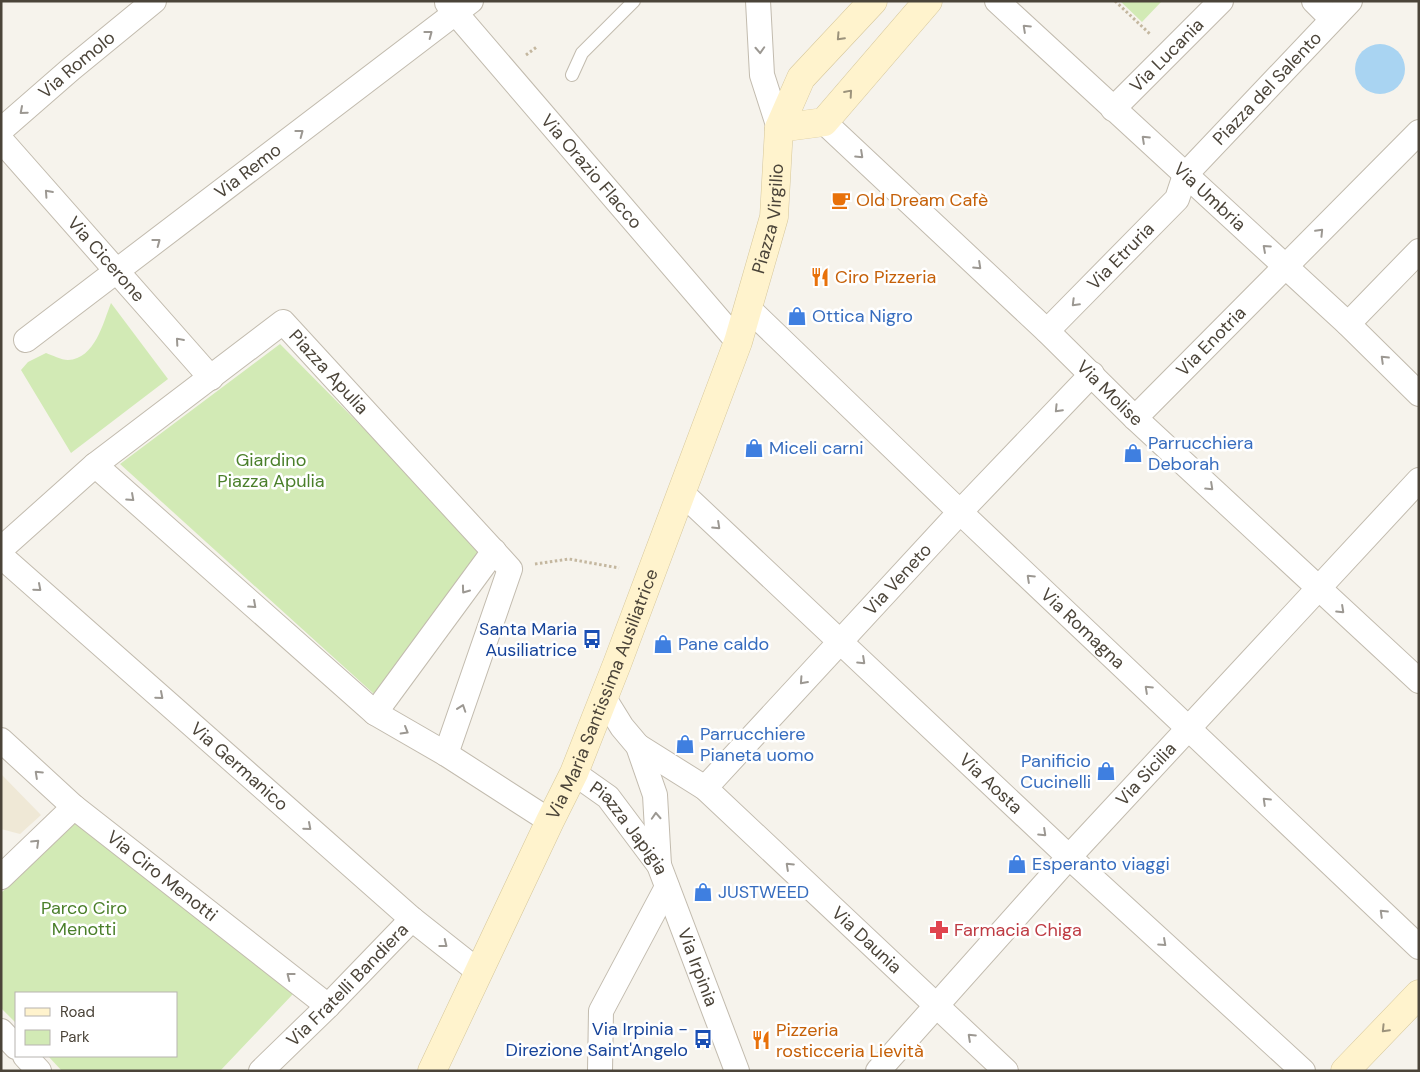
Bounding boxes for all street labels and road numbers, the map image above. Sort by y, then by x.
street label: Via Lucania [1125,13,1209,97]
street label: Via Romolo [33,26,120,104]
street label: Piazza del Salento [1207,26,1327,150]
street label: Via Orazio Flacco [536,109,648,234]
street label: Via Remo [210,138,286,204]
street label: Via Umbria [1168,157,1251,236]
street label: Piazza Virgilio [746,163,789,276]
street label: Via Cicerone [62,211,150,307]
street label: Via Etruria [1082,217,1159,295]
street label: Via Enotria [1171,301,1251,382]
street label: Piazza Apulia [284,324,374,420]
street label: Via Molise [1071,355,1148,431]
street label: Via Veneto [858,538,937,621]
street label: Via Maria Santissima Ausiliatrice [541,565,664,823]
street label: Via Romagna [1035,583,1130,674]
street label: Via Germanico [185,717,293,816]
street label: Via Sicilia [1110,737,1181,811]
street label: Via Aosta [954,748,1028,819]
street label: Piazza Japigia [585,776,674,878]
street label: Via Ciro Menotti [102,825,222,927]
street label: Via Daunia [826,901,907,979]
street label: Via Fratelli Bandiera [281,918,414,1052]
street label: Via Irpinia [672,925,723,1010]

